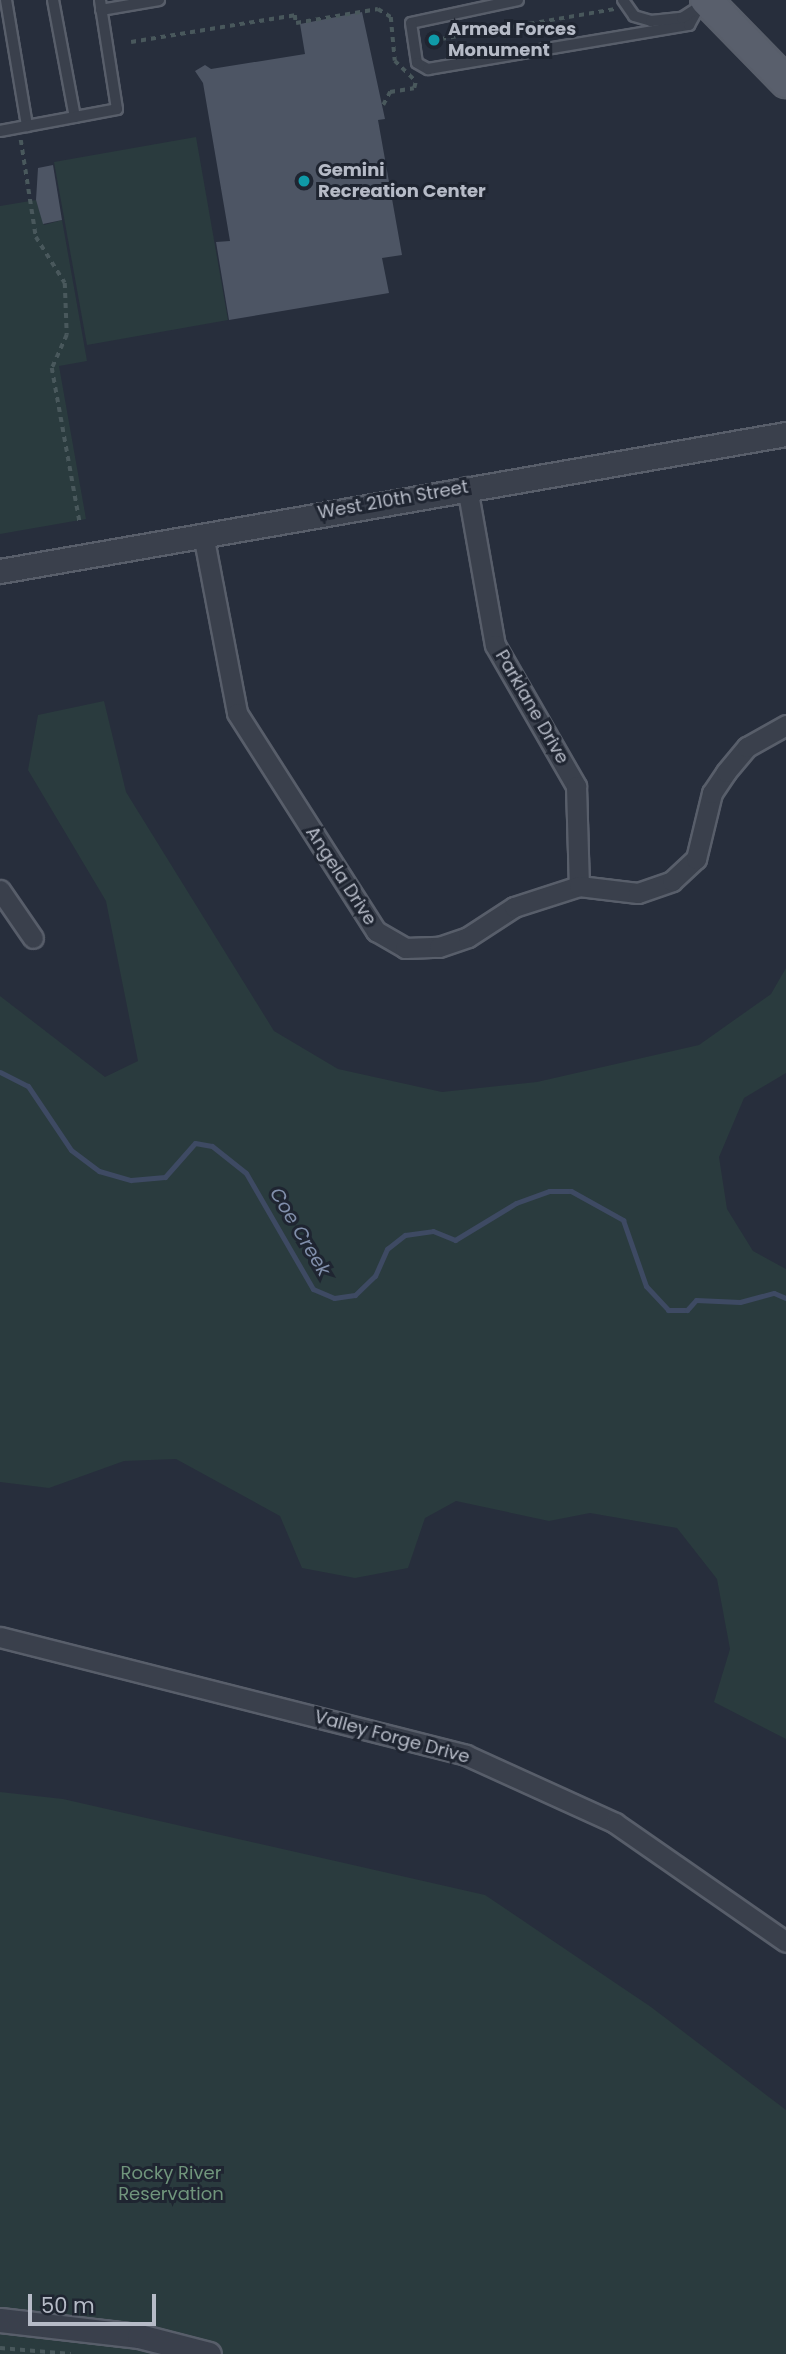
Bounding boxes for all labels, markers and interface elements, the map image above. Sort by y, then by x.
place label: Armed Forces Monument [448,19,576,61]
marker: Armed Forces Monument [426,32,442,48]
place label: Gemini Recreation Center [318,160,486,202]
marker: Gemini Recreation Center [296,173,312,189]
street label: West 210th Street [316,476,470,524]
street label: Parklane Drive [491,646,573,768]
street label: Angela Drive [301,823,381,929]
water label: Coe Creek [265,1184,335,1280]
street label: Valley Forge Drive [312,1706,472,1768]
park label: Rocky River Reservation [118,2163,224,2206]
scale bar [32,2280,159,2324]
text: 50 m [41,2291,95,2320]

